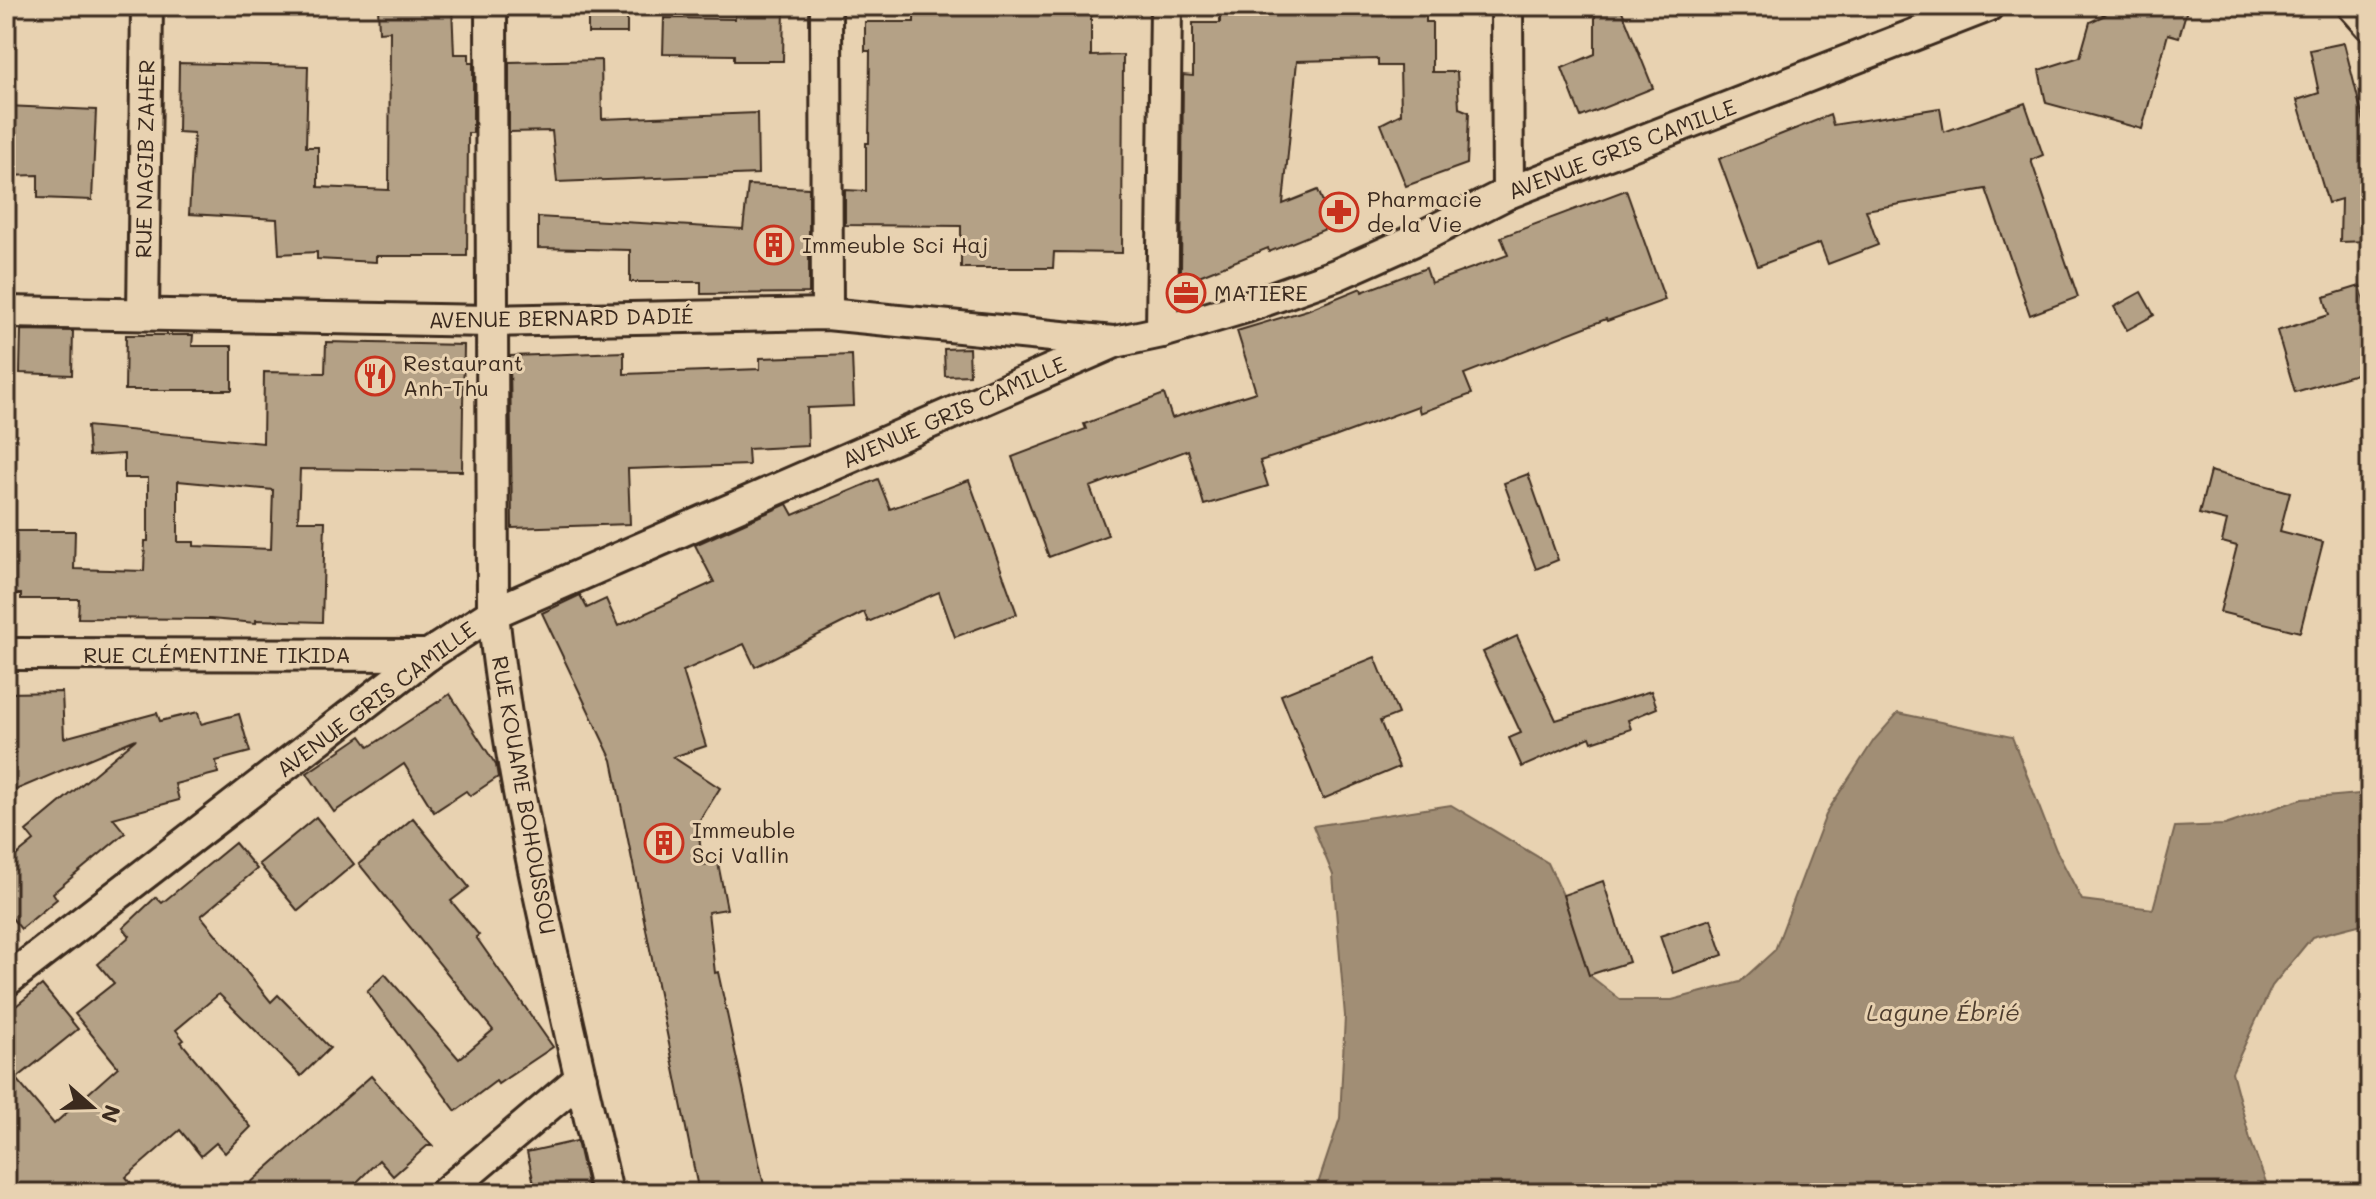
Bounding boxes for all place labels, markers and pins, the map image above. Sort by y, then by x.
place label: Pharmacie de la Vie [1367,184,1482,238]
pharmacy icon: Pharmacie de la Vie [1318,191,1360,233]
building icon: Immeuble Sci Haj [753,224,795,266]
place label: Immeuble Sci Haj [802,230,988,259]
office icon: MATIERE [1165,272,1207,314]
place label: MATIERE [1214,278,1308,307]
place label: Restaurant Anh-Thu [403,348,523,402]
restaurant icon: Restaurant Anh-Thu [354,355,396,397]
place label: Immeuble Sci Vallin [692,815,796,869]
building icon: Immeuble Sci Vallin [643,822,685,864]

